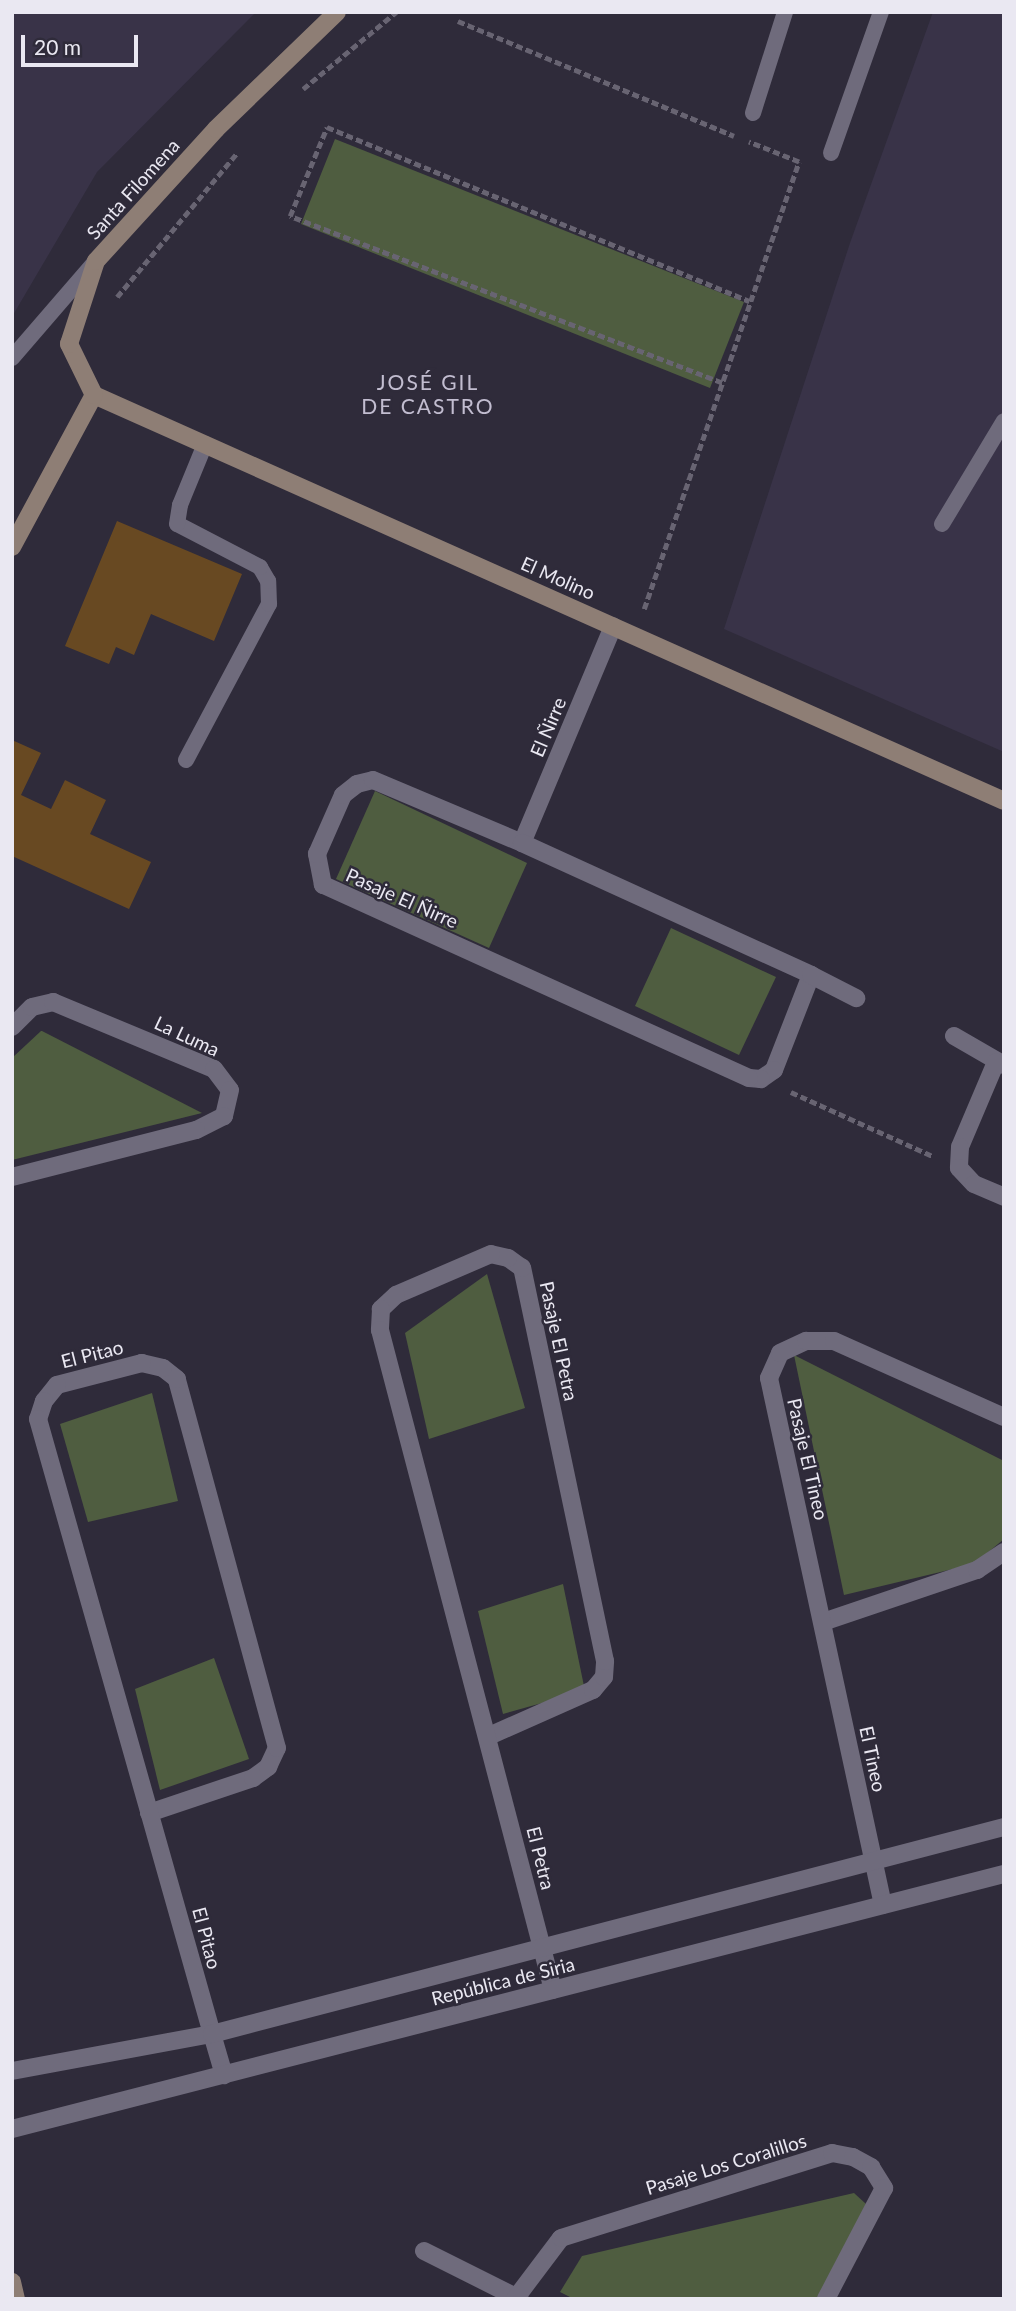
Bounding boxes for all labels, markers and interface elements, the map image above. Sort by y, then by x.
scale bar [24,21,142,65]
text: 20 m [34,34,81,59]
street label: Santa Filomena [82,134,184,244]
district label: JOSÉ GIL DE CASTRO [362,369,494,419]
street label: El Molino [517,552,599,604]
street label: El Ñirre [525,694,571,760]
street label: Pasaje El Ñirre [342,863,462,933]
street label: La Luma [151,1011,223,1061]
street label: Pasaje El Petra [535,1279,583,1403]
street label: El Pitao [59,1335,125,1373]
street label: Pasaje El Tineo [783,1396,833,1522]
street label: El Tineo [855,1724,891,1794]
street label: El Petra [522,1824,560,1892]
street label: El Pitao [188,1905,226,1971]
street label: República de Siria [429,1952,577,2010]
street label: Pasaje Los Coralillos [643,2129,809,2199]

